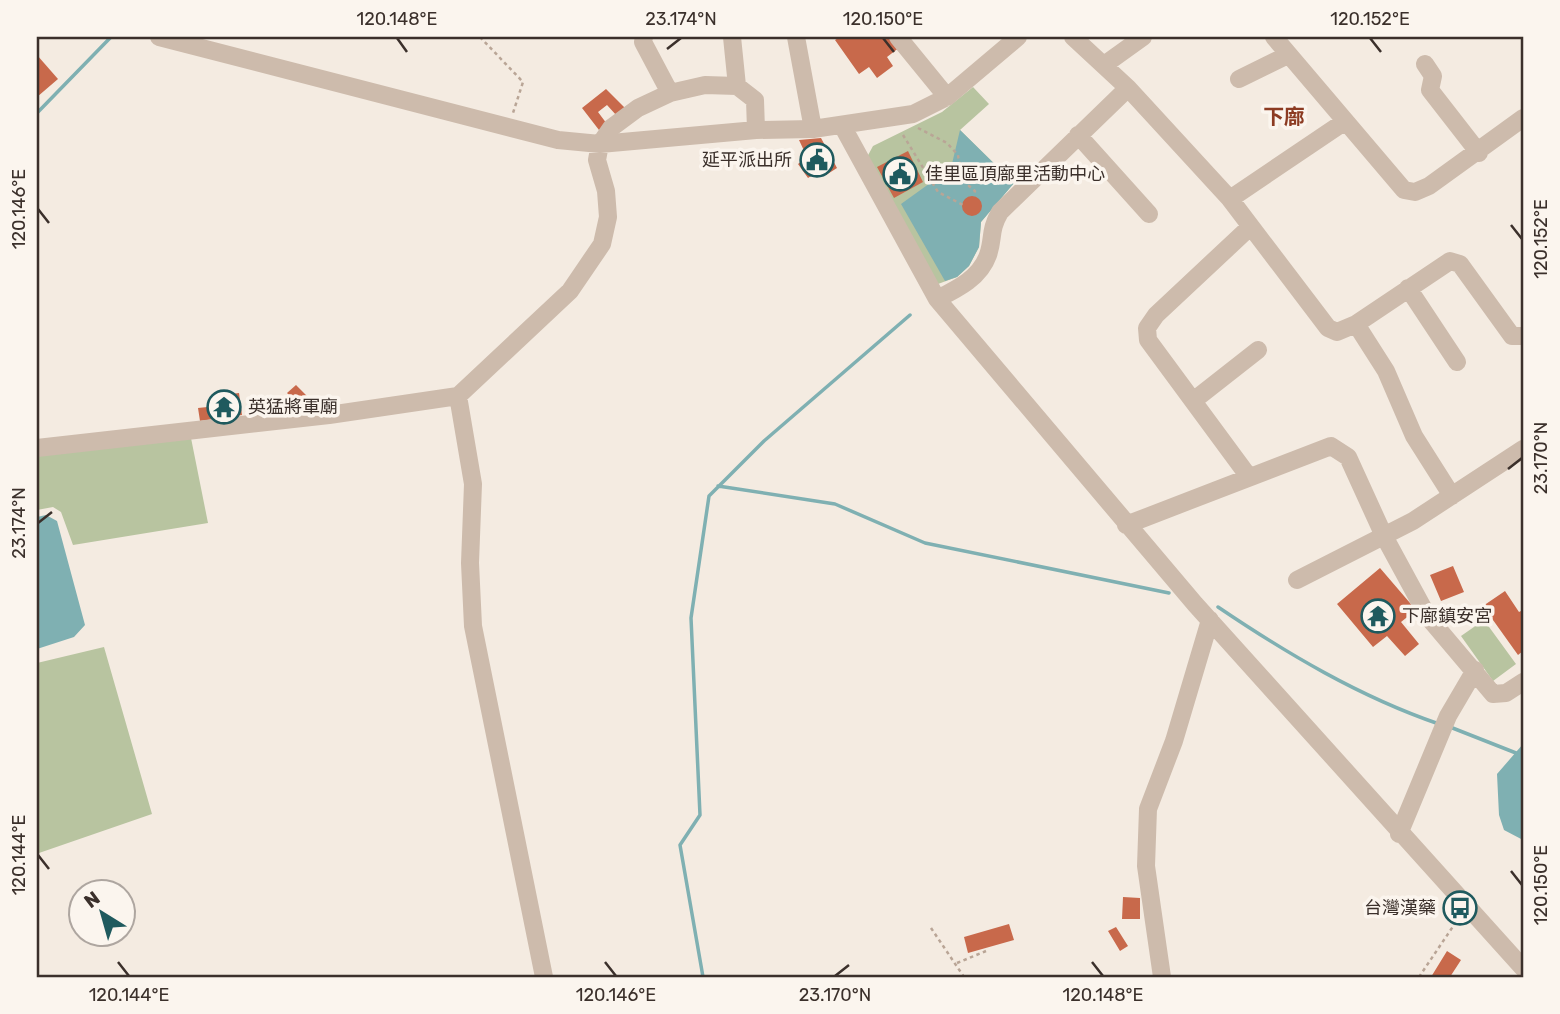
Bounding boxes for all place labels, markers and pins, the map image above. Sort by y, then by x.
public building icon: 延平派出所 [798,141,836,179]
place label: 延平派出所 [702,149,792,171]
public building icon: 佳里區頂廍里活動中心 [881,155,919,193]
place label: 佳里區頂廍里活動中心 [925,163,1105,185]
temple icon: 英猛將軍廟 [205,388,243,426]
place label: 英猛將軍廟 [248,396,338,418]
temple icon: 下廍鎮安宮 [1359,597,1397,635]
place label: 下廍鎮安宮 [1402,605,1492,627]
bus stop icon: 台灣漢藥 [1441,889,1479,927]
place label: 台灣漢藥 [1364,897,1436,919]

